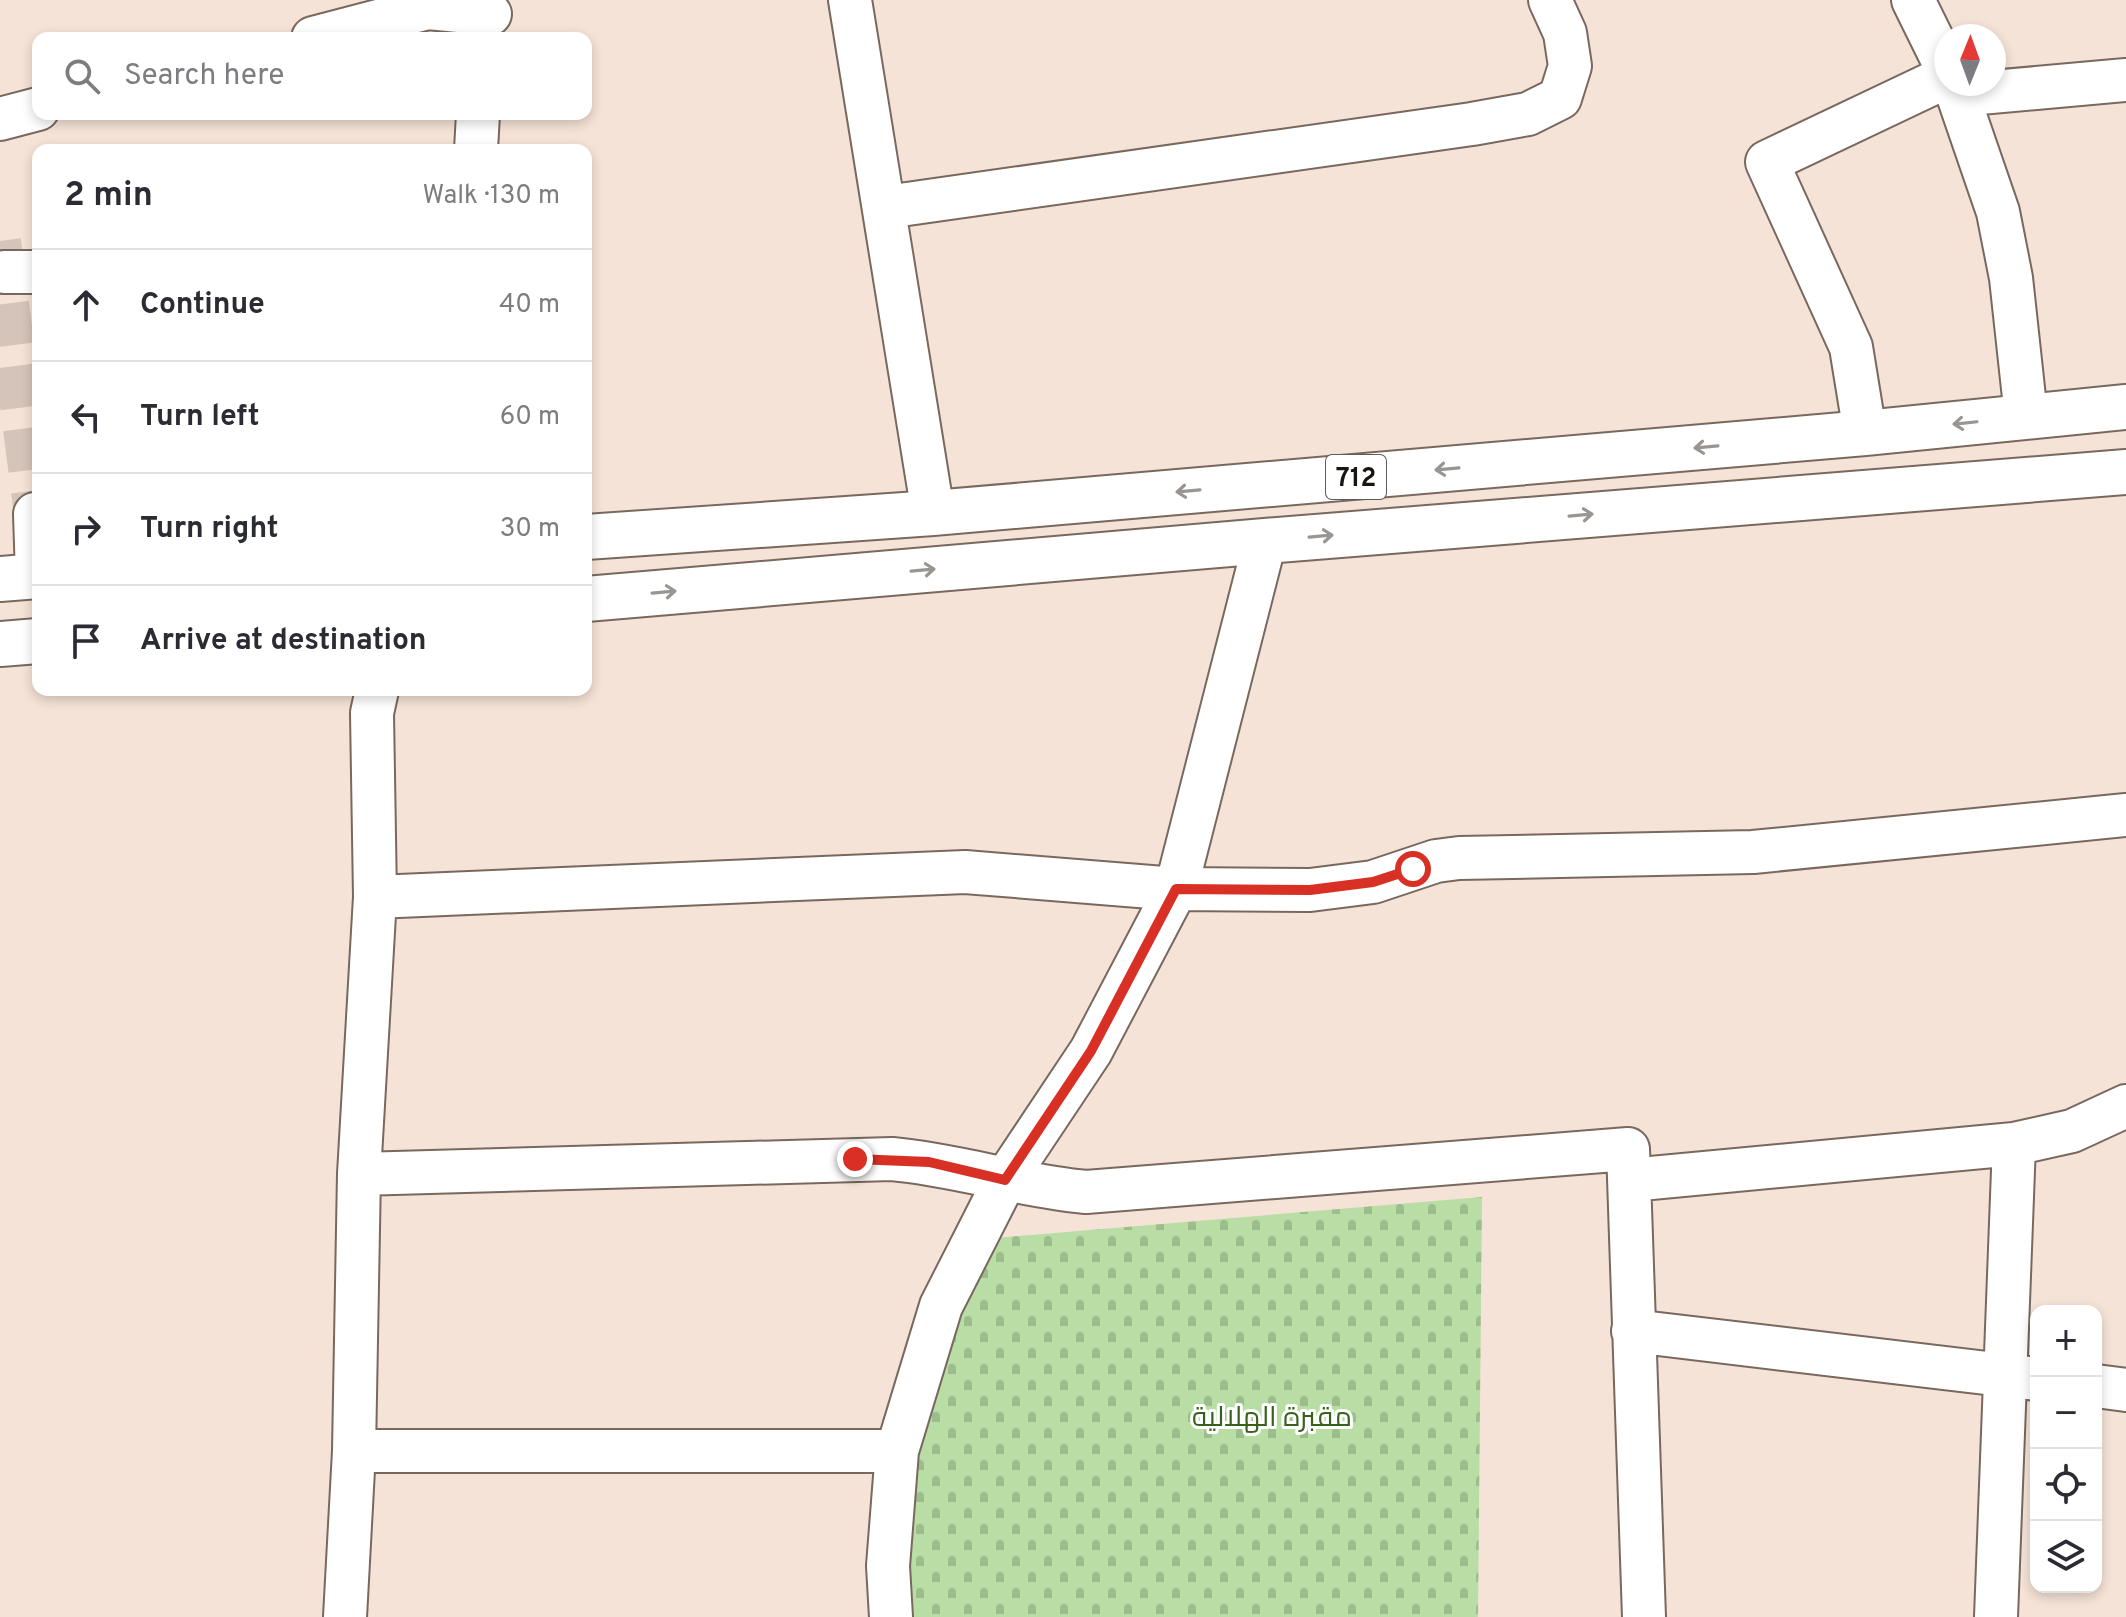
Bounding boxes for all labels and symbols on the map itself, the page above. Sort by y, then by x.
north arrow [1934,24,2006,96]
one-way arrow [1952,415,1979,430]
one-way arrow [1693,440,1720,455]
road number: 712 [1326,455,1386,499]
one-way arrow [1434,462,1461,477]
one-way arrow [1175,484,1202,499]
one-way arrow [1567,508,1593,523]
one-way arrow [1307,528,1334,543]
one-way arrow [909,562,936,577]
one-way arrow [650,584,677,599]
route start [1395,851,1431,887]
route end [837,1141,873,1177]
park label: مقبرة الهلالية [1192,1401,1352,1437]

